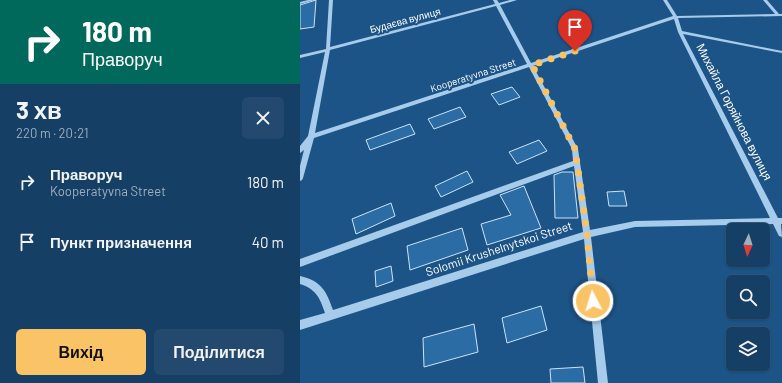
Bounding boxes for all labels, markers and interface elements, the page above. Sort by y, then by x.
street label: Будаєва вулиця [368,5,442,35]
pin [558,10,592,51]
text: 180 m [82,14,152,48]
icon: right [16,16,68,68]
icon: arrive [564,16,586,38]
street label: Михайла Горяйнова вулиця [693,41,776,183]
text: Праворуч [82,48,163,70]
street label: Kooperatyvna Street [429,55,518,94]
text: 3 хв [16,95,62,124]
button: close [242,97,284,139]
text: 220 m · 20:21 [16,125,89,141]
text: Праворуч [50,165,123,183]
icon: right [16,171,38,193]
text: 180 m [247,173,284,191]
text: Kooperatyvna Street [50,183,166,199]
street label: Solomii Krushelnytskoi Street [424,218,574,278]
north arrow [726,223,770,267]
map controls [726,223,770,371]
icon: arrive [16,231,38,253]
text: Пункт призначення [50,233,192,251]
text: 40 m [252,233,284,251]
button: search [726,275,770,319]
position arrow [572,280,614,322]
button: layers [726,327,770,371]
button: Вихід [16,329,146,375]
button: Поділитися [154,329,284,375]

